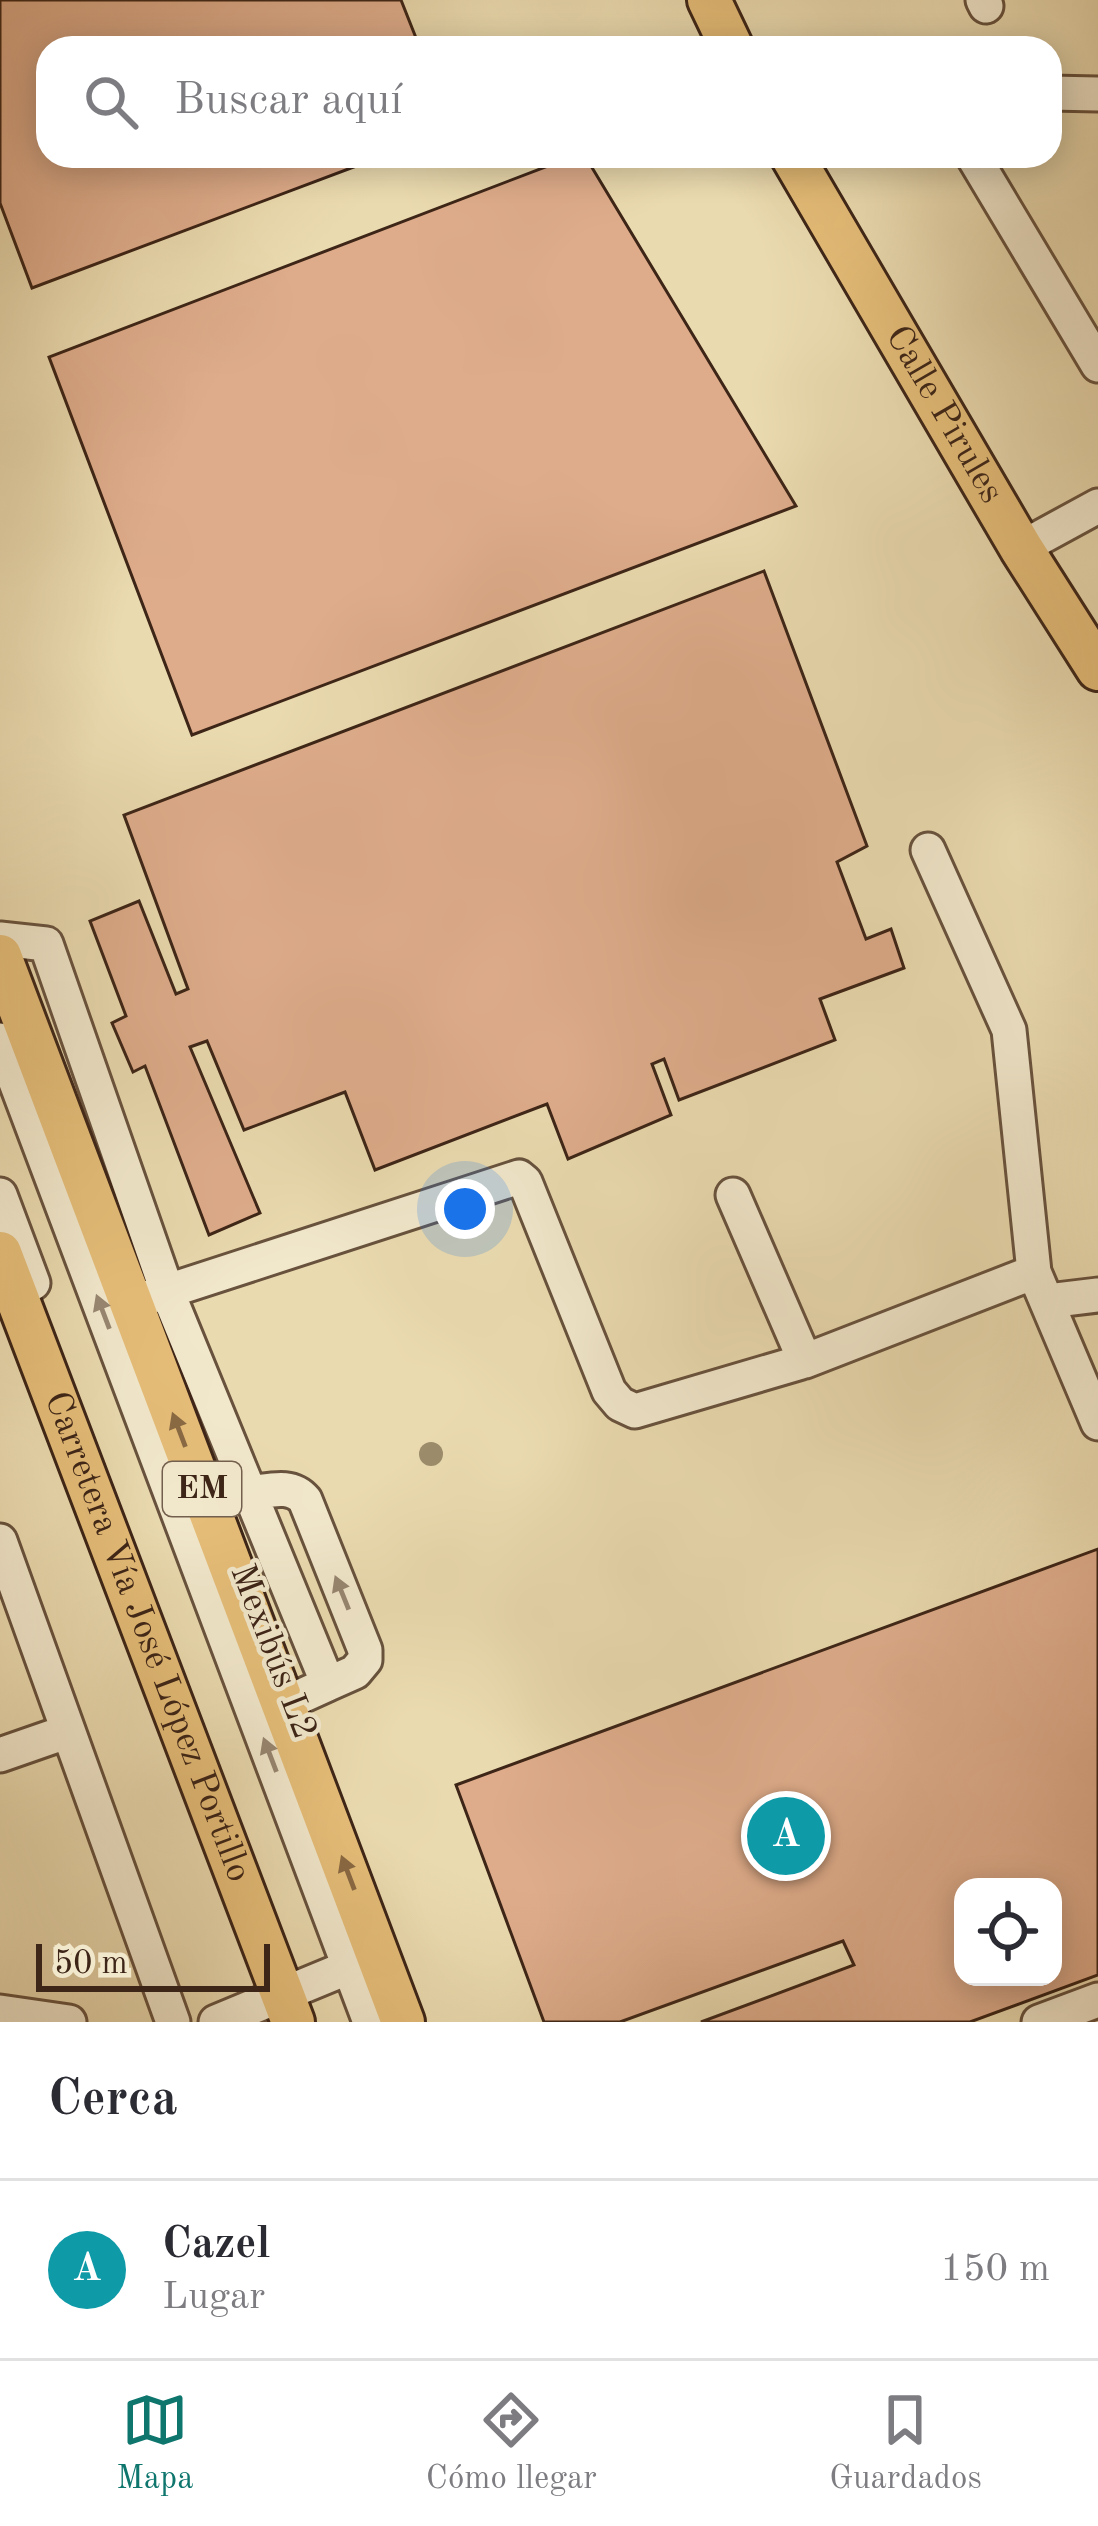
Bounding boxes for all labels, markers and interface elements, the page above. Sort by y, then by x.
search box [36,36,1062,168]
icon: search [78,69,144,135]
text: Buscar aquí [174,79,403,124]
street label: Calle Pirules [878,320,1009,510]
your location [435,1179,495,1239]
one-way arrow [92,1293,111,1329]
street label: Carretera Vía José López Portillo [37,1387,256,1887]
one-way arrow [169,1412,188,1448]
road number: EM [163,1462,241,1516]
street label: Mexibús L2 [222,1560,322,1744]
one-way arrow [332,1574,351,1610]
one-way arrow [259,1737,278,1773]
pin: A [747,1791,825,1881]
one-way arrow [337,1855,356,1891]
map controls [954,1878,1062,1986]
button: locate [954,1878,1062,1986]
scale bar [36,1938,270,1991]
text: 50 m [54,1948,128,1981]
text: Cerca [48,2075,178,2126]
text: Cazel [162,2223,270,2268]
text: A [72,2250,102,2289]
text: 150 m [940,2250,1050,2289]
text: Lugar [162,2278,265,2317]
tab: Mapa [116,2387,194,2500]
tab: Cómo llegar [426,2387,597,2500]
tab: Guardados [829,2387,982,2500]

